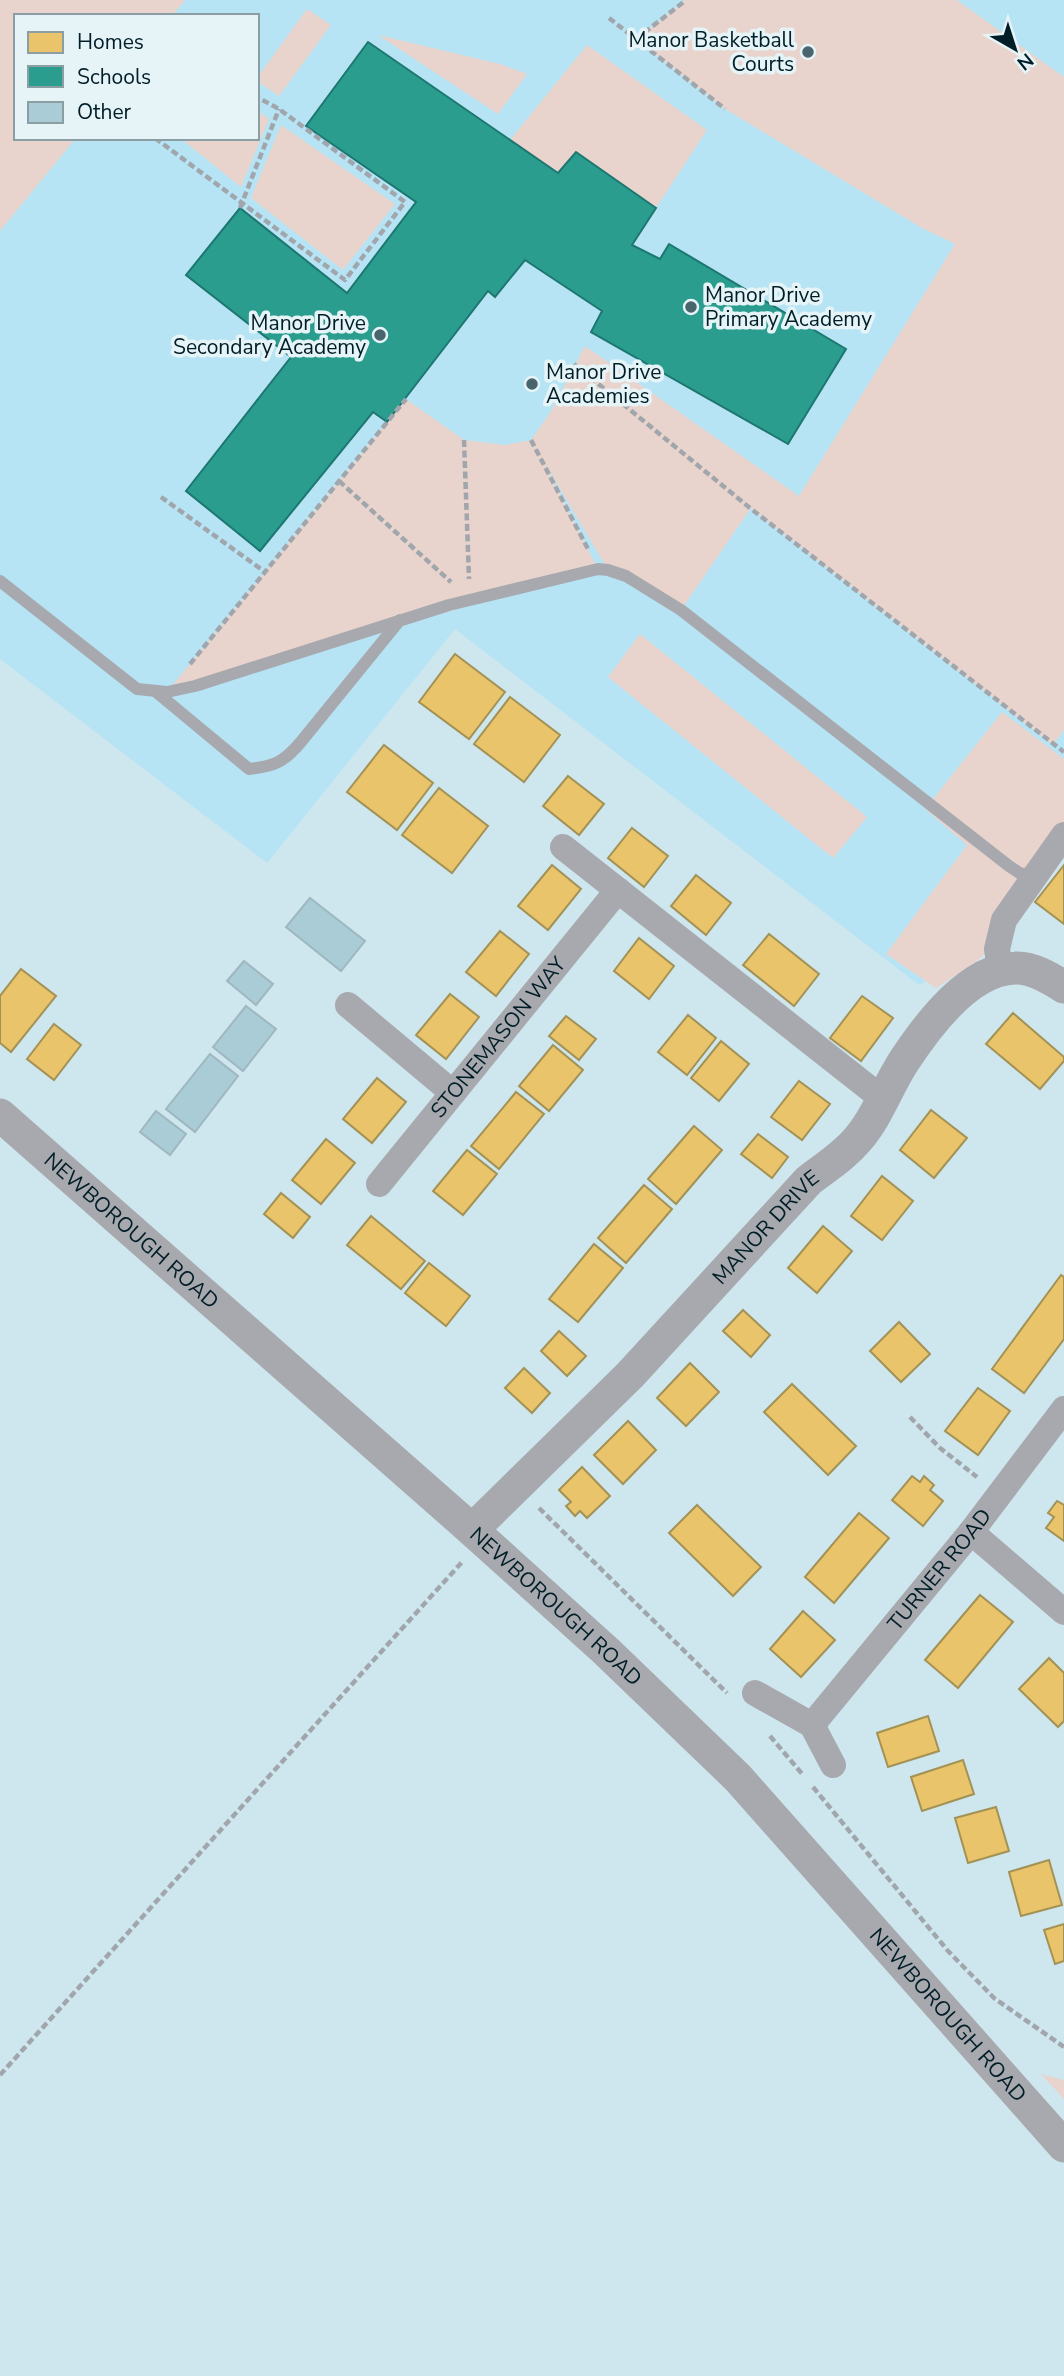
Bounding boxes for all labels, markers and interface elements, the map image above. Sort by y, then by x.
legend [14,14,259,140]
north arrow [980,14,1050,84]
place label: Manor Basketball Courts [628,26,795,78]
text: Homes [77,28,144,56]
marker: Manor Basketball Courts [800,44,816,60]
text: N [1011,47,1039,76]
text: Schools [77,63,151,91]
text: Other [77,98,132,126]
place label: Manor Drive Primary Academy [705,281,872,333]
marker: Manor Drive Primary Academy [683,299,699,315]
place label: Manor Drive Secondary Academy [173,309,366,361]
marker: Manor Drive Secondary Academy [372,327,388,343]
place label: Manor Drive Academies [546,358,661,410]
marker: Manor Drive Academies [524,376,540,392]
street label: STONEMASON WAY [424,951,572,1124]
street label: NEWBOROUGH ROAD [38,1146,225,1315]
street label: MANOR DRIVE [706,1163,825,1290]
street label: TURNER ROAD [881,1503,998,1637]
street label: NEWBOROUGH ROAD [464,1521,648,1692]
street label: NEWBOROUGH ROAD [863,1922,1033,2108]

